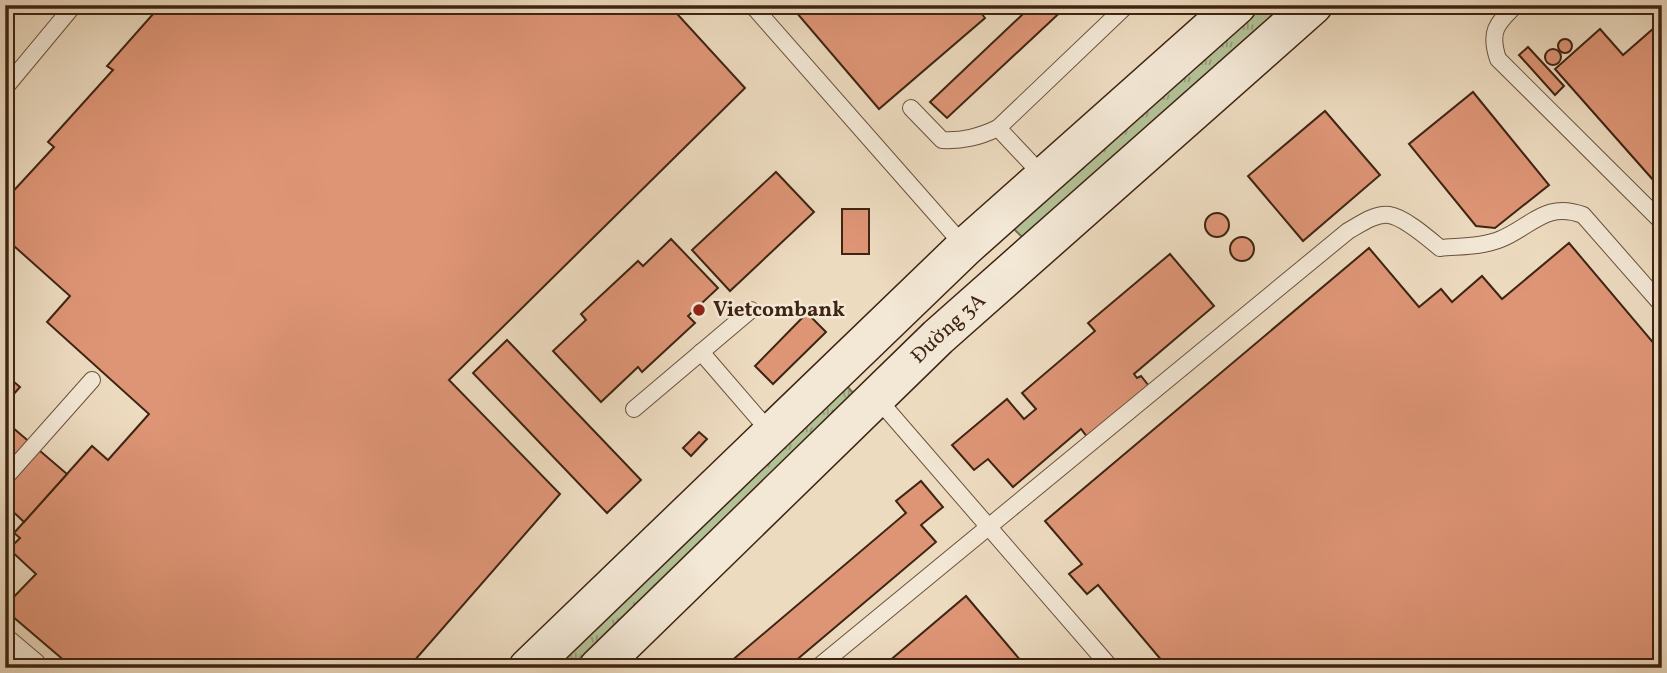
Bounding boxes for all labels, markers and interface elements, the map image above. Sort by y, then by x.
street label: Đường 3A [904,286,992,370]
place label: Vietcombank [713,296,845,325]
marker: Vietcombank [691,302,707,318]

